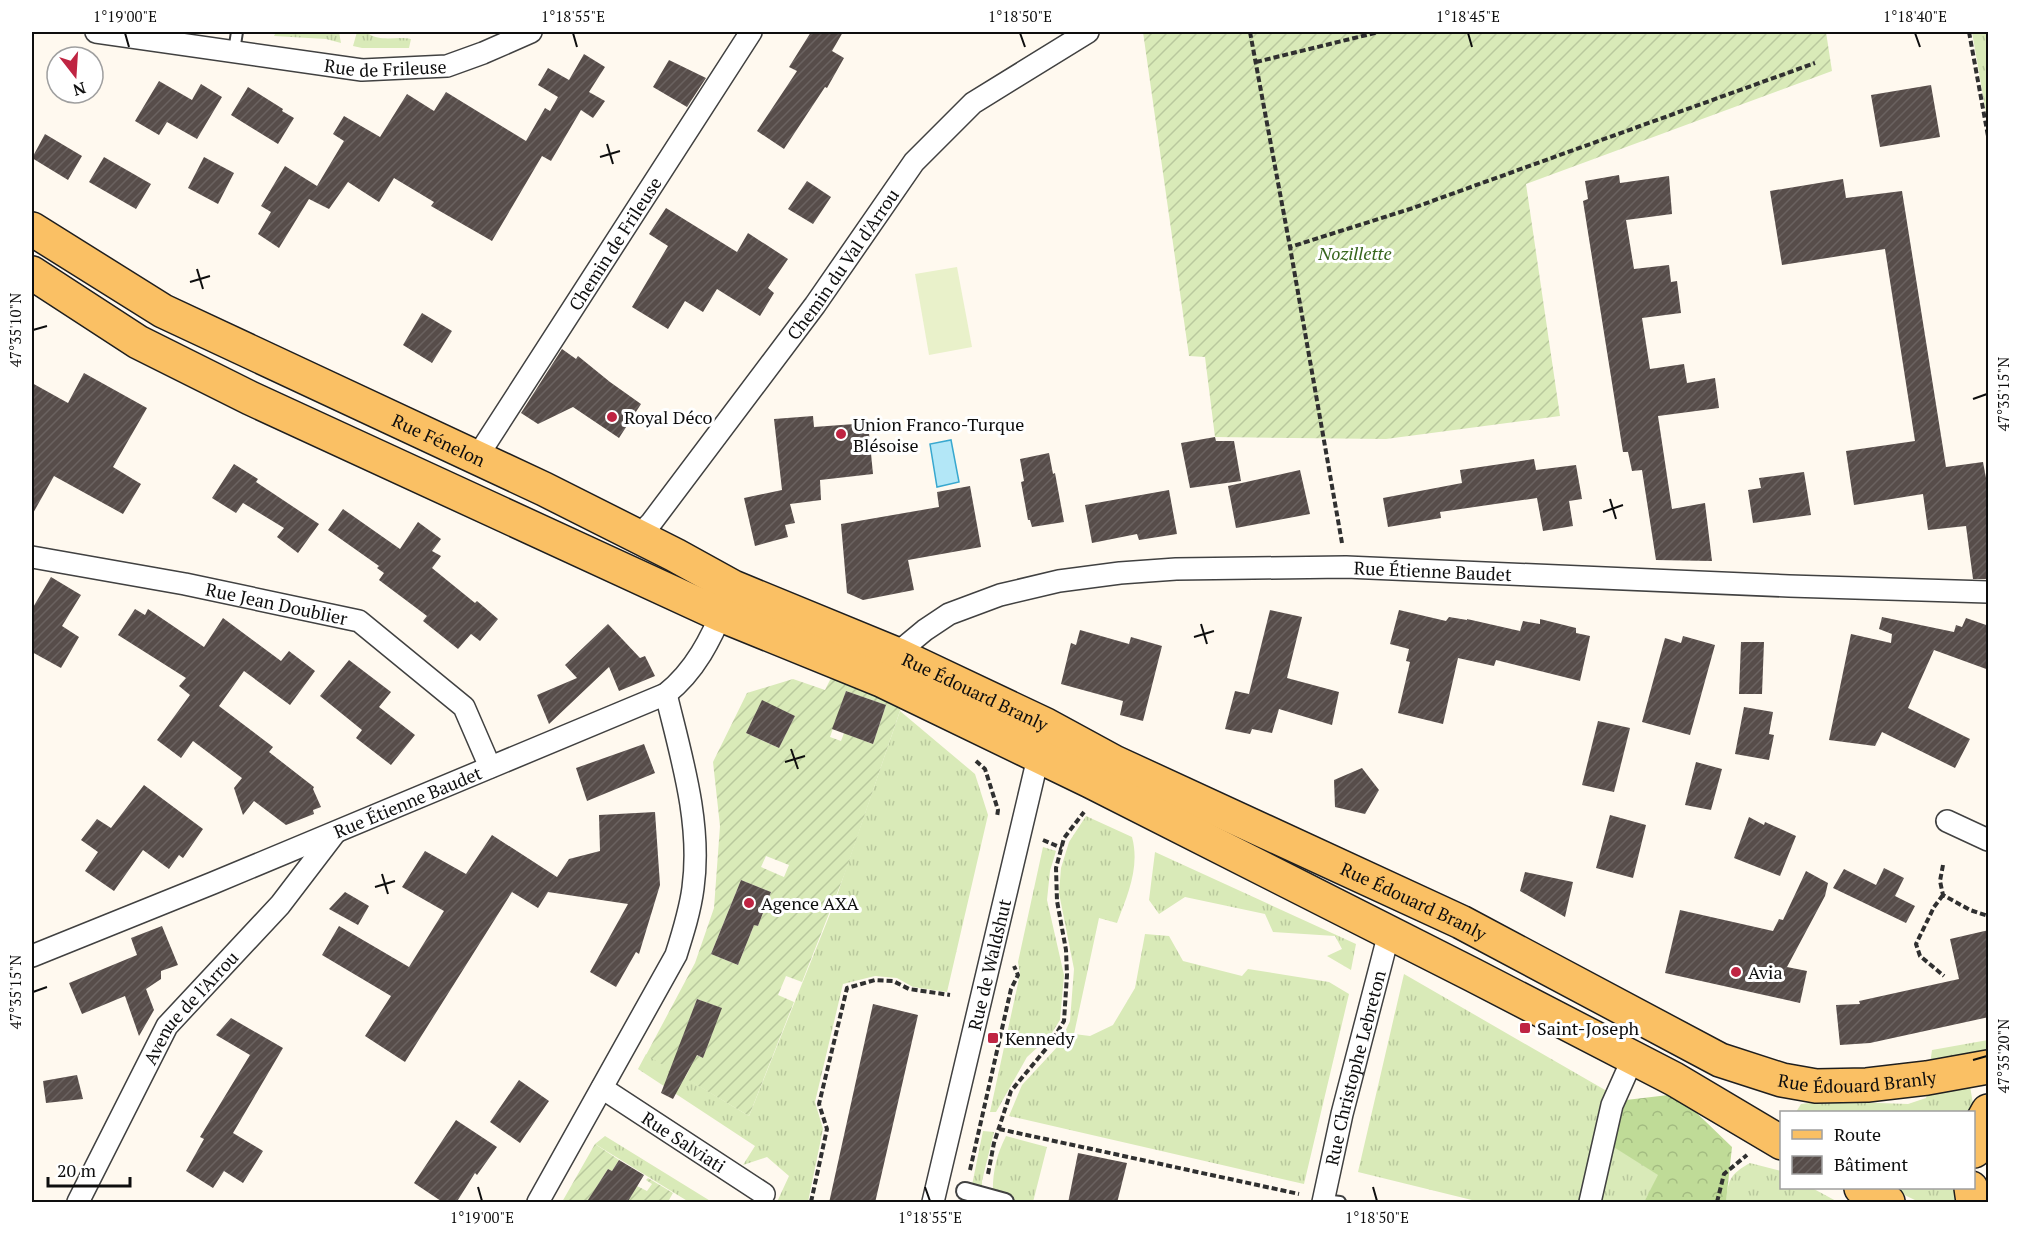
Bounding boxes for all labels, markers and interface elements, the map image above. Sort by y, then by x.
text: 1°19'00"E [93,6,157,26]
text: 1°18'55"E [541,6,605,26]
text: 1°18'50"E [988,6,1052,26]
text: 1°18'45"E [1436,6,1500,26]
text: 1°18'40"E [1883,6,1947,26]
north arrow [45,45,105,105]
street label: Rue de Frileuse [323,53,447,82]
text: N [70,77,88,102]
street label: Chemin de Frileuse [563,172,667,315]
street label: Chemin du Val d'Arrou [781,184,904,344]
park label: Nozillette [1317,241,1392,265]
text: 47°35'10"N [5,293,25,367]
text: 47°35'15"N [1993,357,2013,431]
place label: Royal Déco [624,405,713,429]
street label: Rue Fénelon [388,408,489,472]
marker: Royal Déco [605,410,619,424]
place label: Union Franco-Turque Blésoise [853,412,1024,457]
marker: Union Franco-Turque Blésoise [834,427,848,441]
street label: Rue Étienne Baudet [1353,555,1512,586]
street label: Rue Jean Doublier [204,577,350,630]
street label: Rue Édouard Branly [898,647,1053,737]
street label: Rue Étienne Baudet [330,760,485,843]
street label: Rue Édouard Branly [1337,856,1492,946]
place label: Agence AXA [761,891,860,915]
marker: Agence AXA [742,896,756,910]
street label: Rue de Waldshut [962,896,1016,1033]
street label: Avenue de l'Arrou [138,945,243,1068]
text: 47°35'15"N [5,955,25,1029]
place label: Avia [1748,960,1783,984]
marker: Avia [1729,965,1743,979]
street label: Rue Christophe Lebreton [1319,967,1391,1168]
place label: Saint-Joseph [1537,1016,1640,1040]
text: 47°35'20"N [1993,1019,2013,1093]
marker: Saint-Joseph [1518,1021,1532,1035]
place label: Kennedy [1005,1026,1075,1050]
marker: Kennedy [986,1031,1000,1045]
street label: Rue Édouard Branly [1776,1064,1939,1098]
street label: Rue Salviati [638,1106,730,1178]
legend [1780,1111,1975,1189]
text: Route [1834,1122,1881,1146]
scale bar [48,1150,130,1188]
text: Bâtiment [1834,1152,1909,1176]
text: 20 m [57,1158,97,1182]
text: 1°19'00"E [450,1207,514,1227]
text: 1°18'55"E [898,1207,962,1227]
text: 1°18'50"E [1345,1207,1409,1227]

